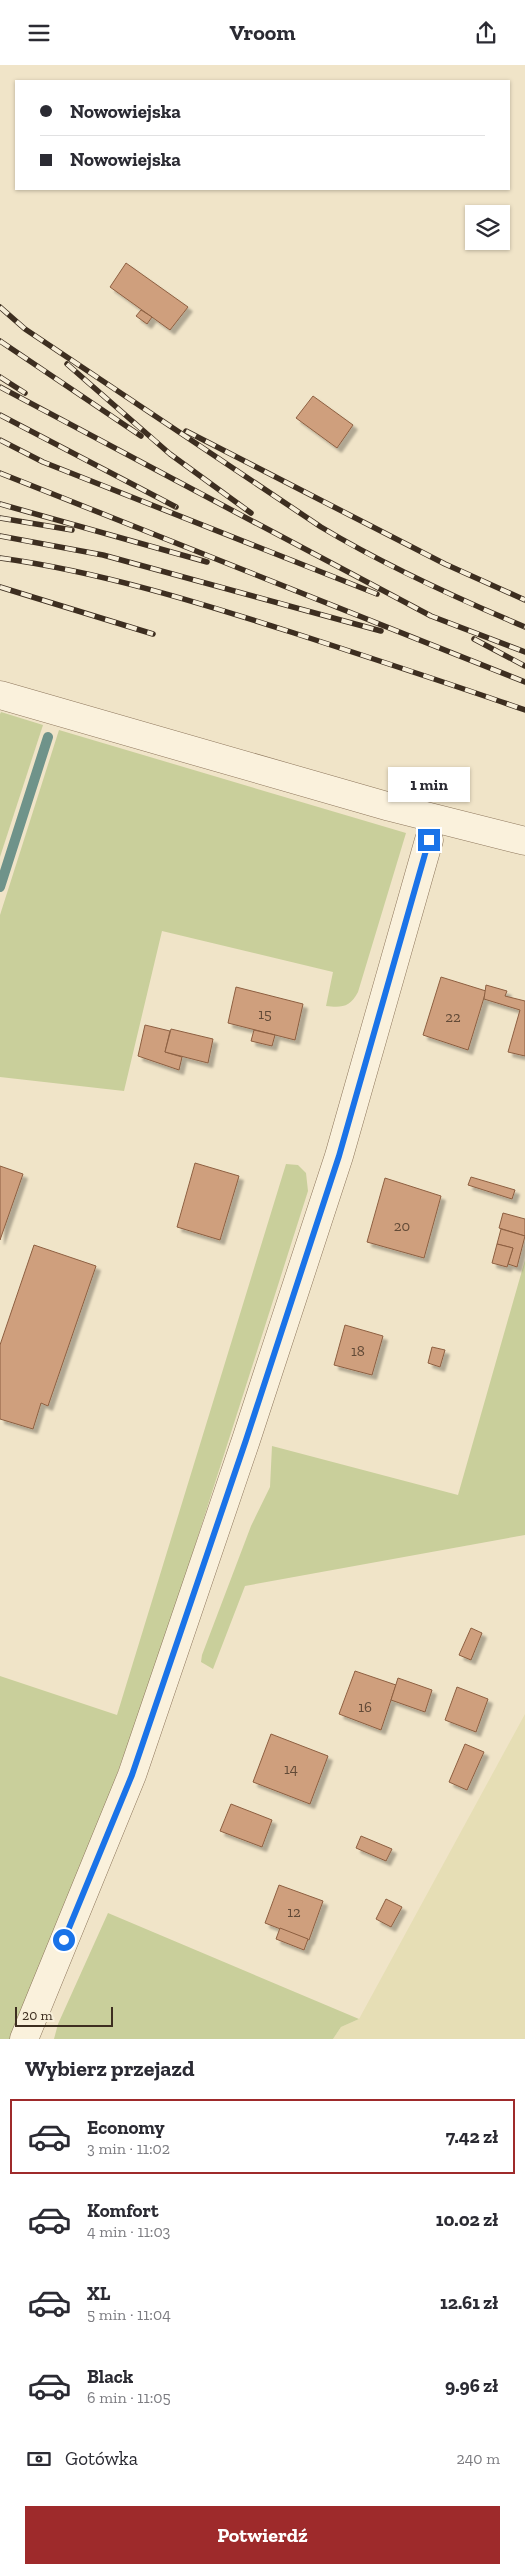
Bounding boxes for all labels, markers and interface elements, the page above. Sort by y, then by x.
icon: menu [25,19,53,47]
text: Vroom [230,19,295,46]
icon: share [472,19,500,47]
text: Nowowiejska [70,100,181,123]
text: Nowowiejska [70,148,181,171]
map controls [465,205,510,250]
button: layers [465,205,510,250]
callout: 1 min [388,767,470,803]
text: 1 min [410,775,448,794]
route end [418,829,440,851]
house number: 15 [258,1005,272,1023]
house number: 22 [445,1008,461,1026]
house number: 20 [394,1217,410,1235]
house number: 18 [351,1342,365,1360]
house number: 16 [358,1698,372,1716]
house number: 14 [284,1760,298,1778]
house number: 12 [287,1903,301,1921]
route start [53,1929,75,1951]
scale bar [15,2004,112,2027]
text: 20 m [22,2007,53,2024]
text: Wybierz przejazd [25,2055,195,2082]
icon: car [27,2114,72,2159]
text: Economy [87,2116,165,2139]
text: 7.42 zł [446,2125,498,2148]
text: 3 min · 11:02 [87,2139,170,2158]
icon: car [27,2197,72,2242]
text: Komfort [87,2199,159,2222]
text: 10.02 zł [436,2208,498,2231]
text: 4 min · 11:03 [87,2222,170,2241]
icon: car [27,2280,72,2325]
text: XL [87,2282,110,2305]
text: 12.61 zł [440,2291,498,2314]
text: 5 min · 11:04 [87,2305,171,2324]
icon: car [27,2363,72,2408]
text: Black [87,2365,133,2388]
text: 9.96 zł [445,2374,498,2397]
text: 6 min · 11:05 [87,2388,171,2407]
icon: cash [25,2445,53,2473]
text: Gotówka [65,2447,138,2470]
text: 240 m [456,2449,500,2468]
button: Potwierdź [25,2506,500,2564]

